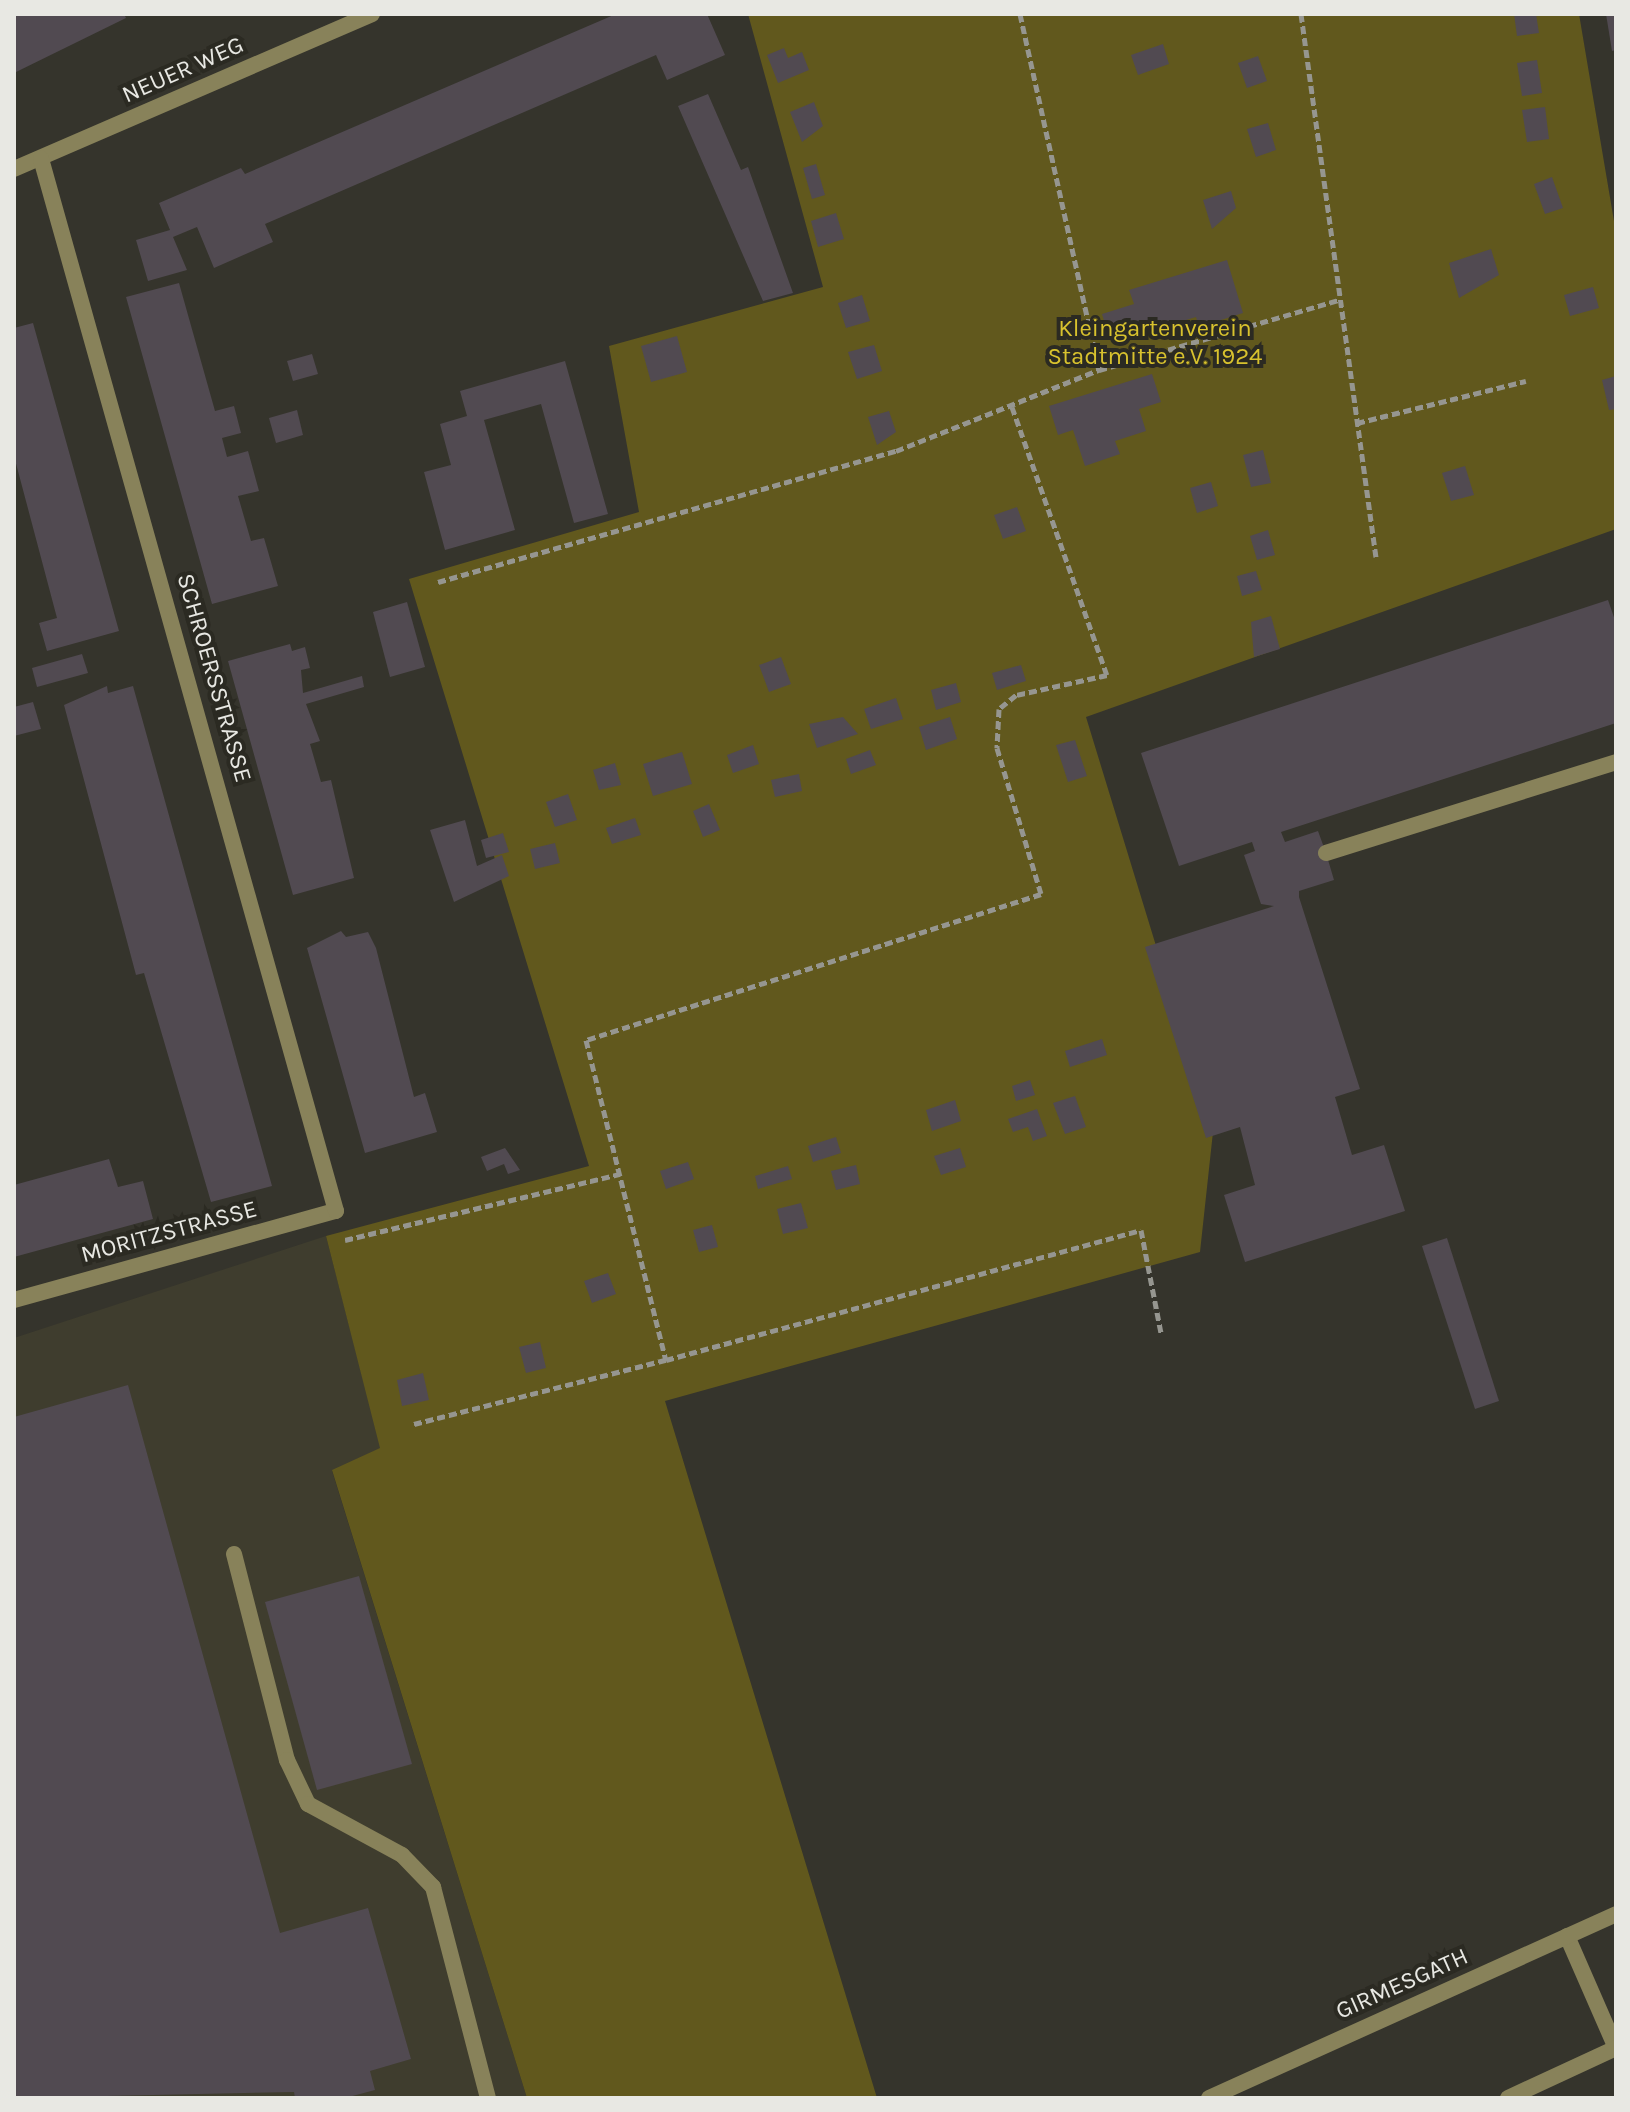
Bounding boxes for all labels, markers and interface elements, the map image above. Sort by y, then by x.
street label: NEUER WEG [118,30,248,110]
park label: Kleingartenverein Stadtmitte e.V. 1924 [1048,315,1262,371]
street label: SCHROERSSTRASSE [170,570,258,786]
street label: MORITZSTRASSE [78,1195,260,1269]
street label: GIRMESGATH [1332,1942,1472,2026]

